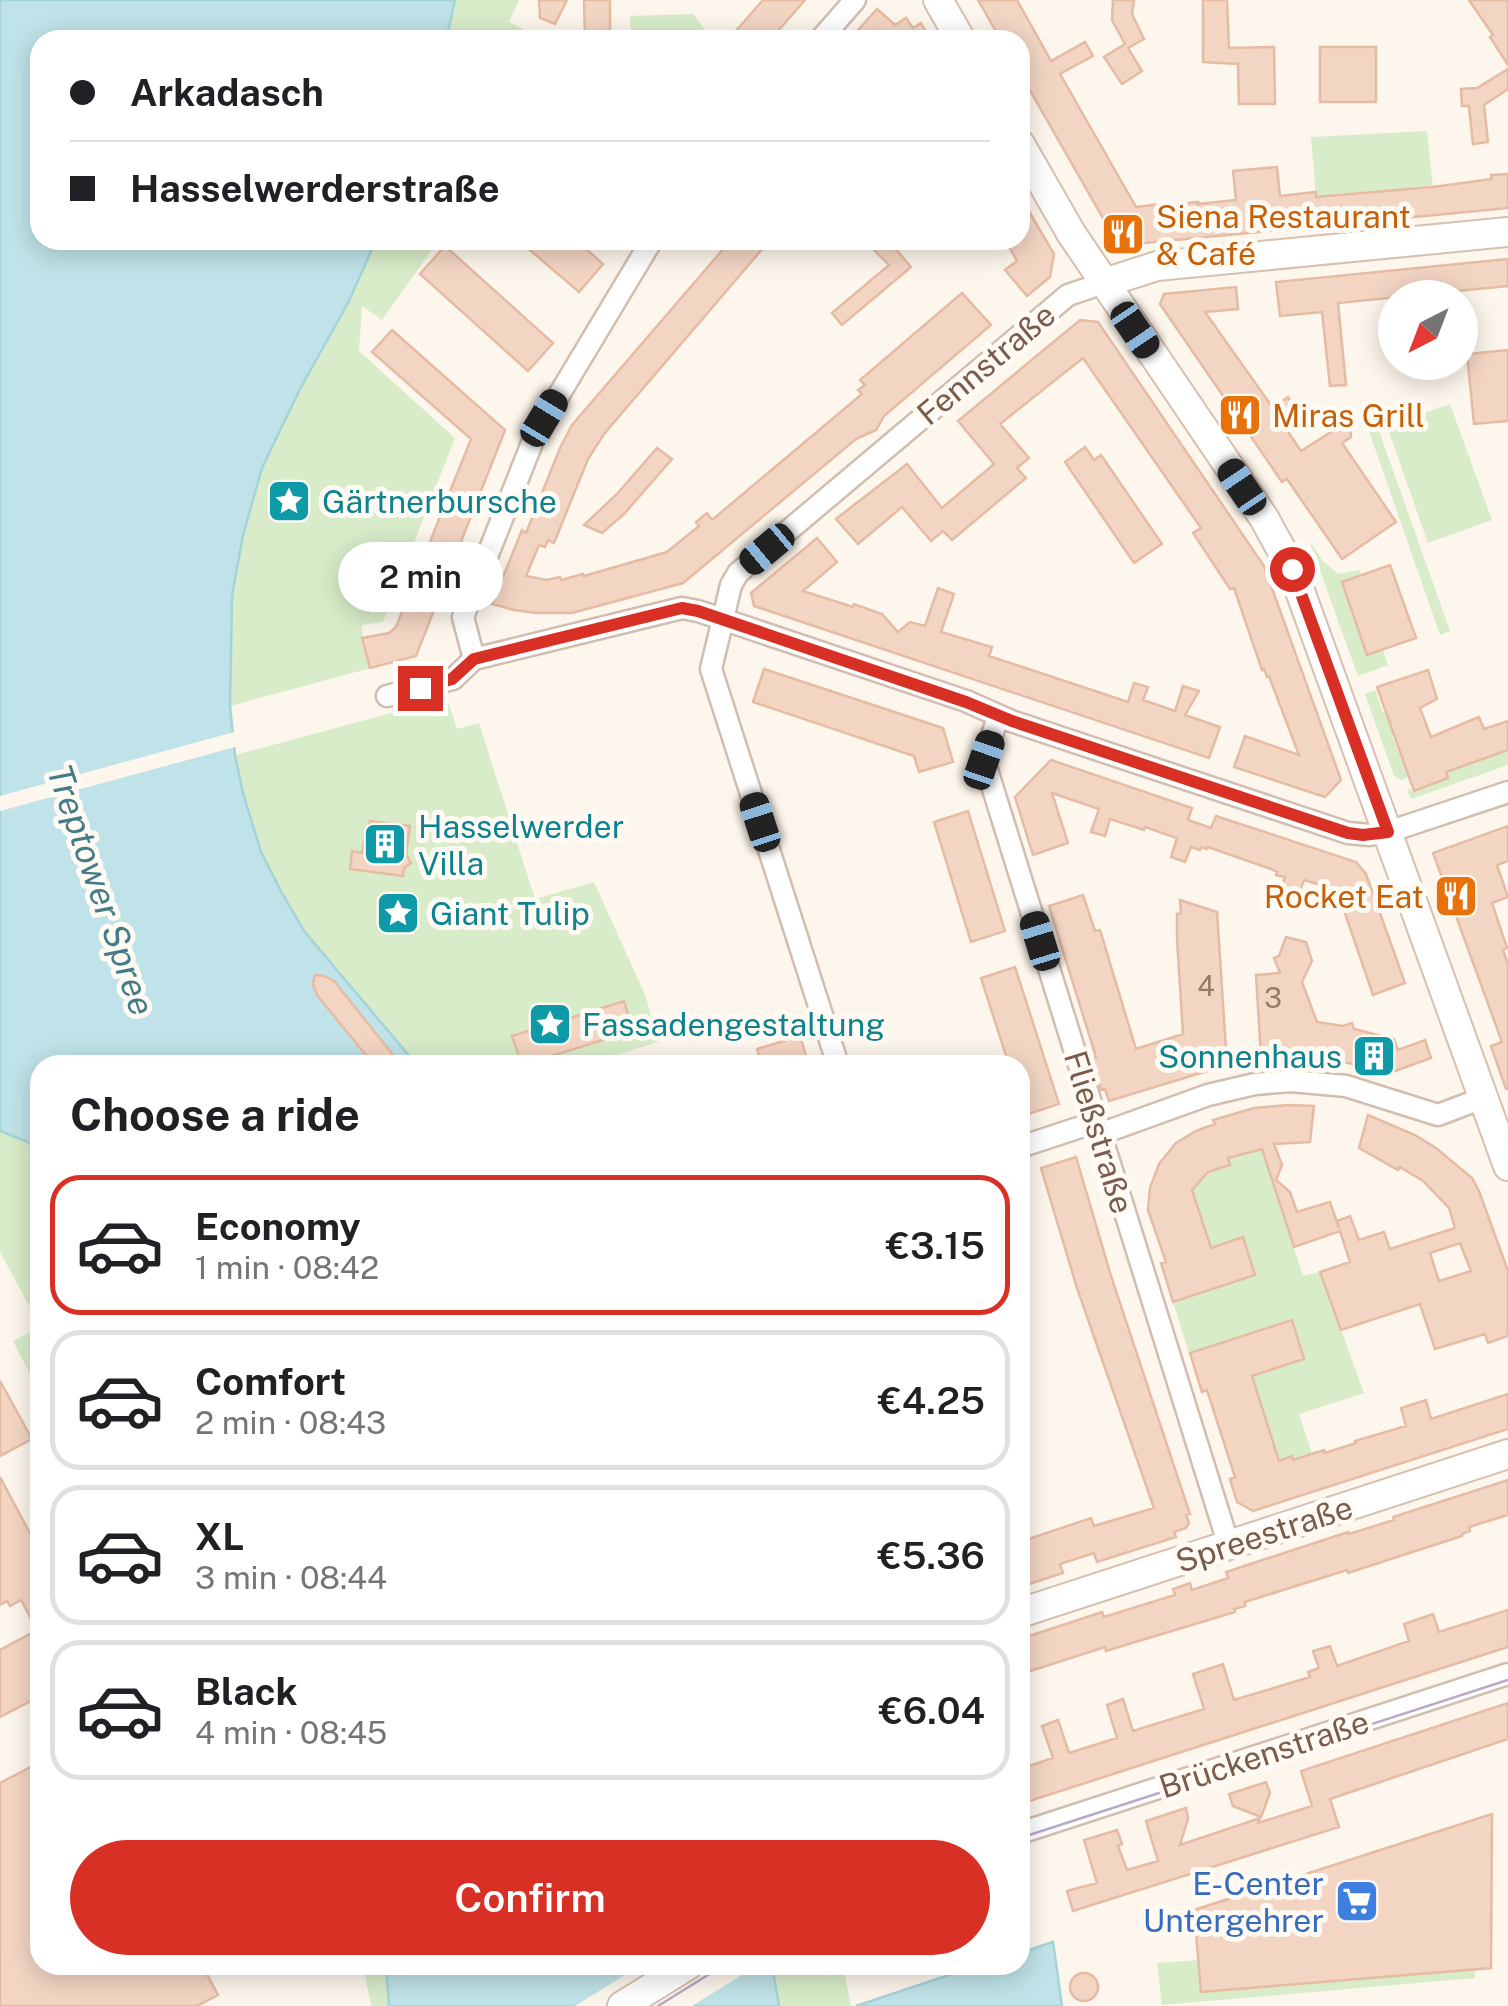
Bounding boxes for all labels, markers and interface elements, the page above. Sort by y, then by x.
text: Arkadasch [130,70,324,115]
text: Hasselwerderstraße [130,166,500,211]
place label: Siena Restaurant & Café [1156,198,1411,272]
restaurant icon: Siena Restaurant & Café [1100,211,1146,257]
north arrow [1378,280,1478,380]
map controls [1378,280,1478,380]
street label: Fennstraße [910,296,1062,432]
car [1106,297,1164,363]
car [516,385,572,451]
restaurant icon: Miras Grill [1217,392,1263,438]
place label: Miras Grill [1272,397,1425,434]
car [1213,454,1271,520]
place icon: Gärtnerbursche [266,478,312,524]
place label: Gärtnerbursche [322,483,557,520]
car [734,518,800,580]
callout: 2 min [338,543,502,613]
route start [1270,547,1315,592]
text: 2 min [379,558,462,595]
route end [398,666,443,711]
car [960,727,1008,793]
water label: Treptower Spree [39,759,163,1021]
car [736,789,784,855]
place label: Hasselwerder Villa [418,808,624,882]
building icon: Hasselwerder Villa [362,821,408,867]
restaurant icon: Rocket Eat [1433,873,1479,919]
place label: Rocket Eat [1264,878,1424,915]
place icon: Giant Tulip [375,890,421,936]
place label: Giant Tulip [430,895,590,932]
car [1017,908,1063,974]
house number: 4 [1197,969,1215,1002]
house number: 3 [1264,981,1282,1014]
place icon: Fassadengestaltung [527,1001,573,1047]
place label: Fassadengestaltung [582,1006,885,1043]
building icon: Sonnenhaus [1351,1033,1397,1079]
place label: Sonnenhaus [1158,1038,1342,1075]
street label: Fließstraße [1057,1046,1141,1218]
text: Choose a ride [70,1088,360,1141]
icon: car [75,1200,165,1290]
text: Economy [195,1204,361,1249]
text: €3.15 [886,1223,985,1268]
text: 1 min · 08:42 [195,1249,379,1286]
icon: car [75,1355,165,1445]
text: Comfort [195,1359,346,1404]
text: €4.25 [878,1378,985,1423]
text: 2 min · 08:43 [195,1404,386,1441]
street label: Spreestraße [1171,1488,1357,1580]
icon: car [75,1510,165,1600]
text: XL [195,1514,244,1559]
text: €5.36 [878,1533,985,1578]
text: 3 min · 08:44 [195,1559,387,1596]
icon: car [75,1665,165,1755]
text: Black [195,1669,298,1714]
text: €6.04 [879,1688,985,1733]
street label: Brückenstraße [1154,1703,1374,1805]
text: 4 min · 08:45 [195,1714,387,1751]
button: Confirm [70,1840,990,1955]
place label: E-Center Untergehrer [1143,1865,1324,1939]
supermarket icon: E-Center Untergehrer [1334,1878,1380,1924]

